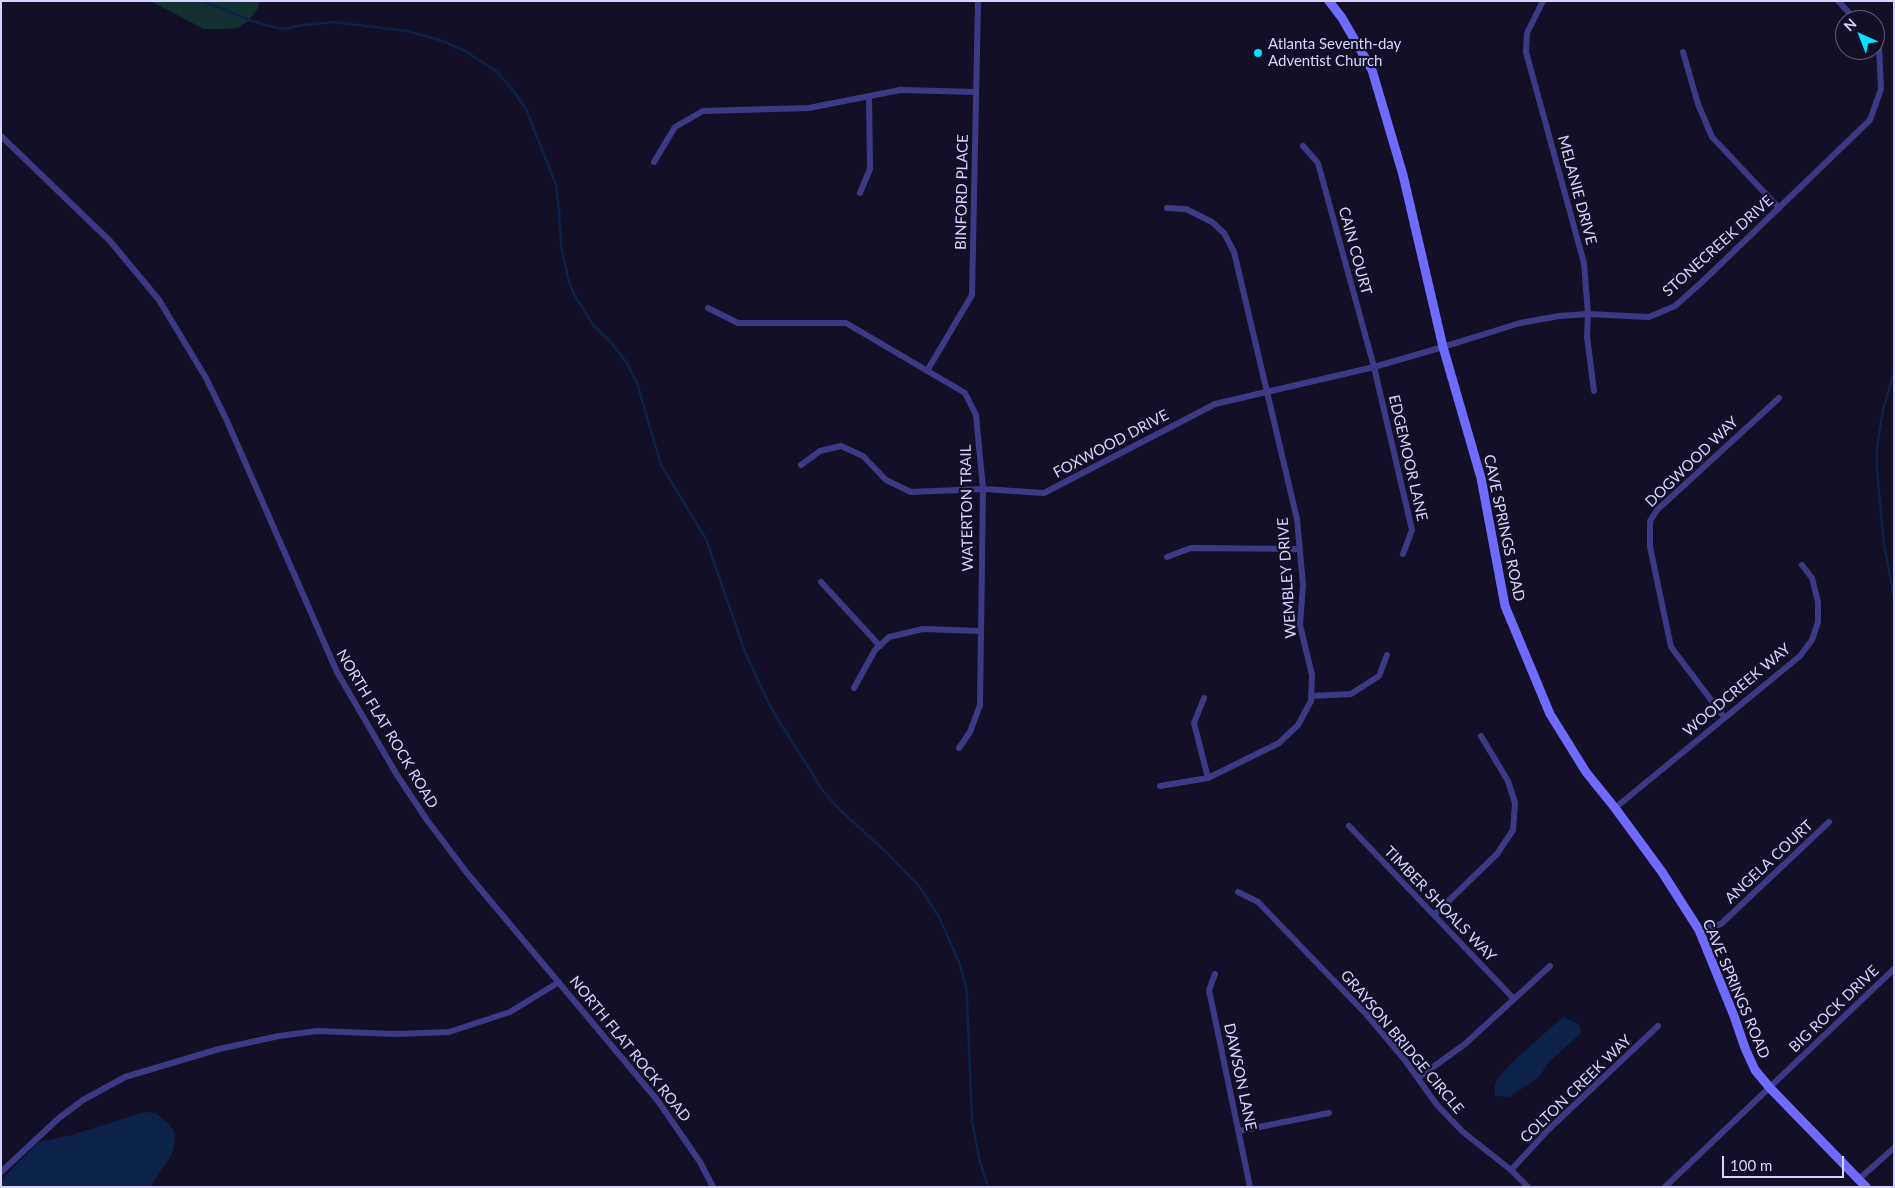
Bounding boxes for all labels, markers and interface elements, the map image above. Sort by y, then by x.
north arrow [1835,10,1885,60]
text: N [1840,15,1860,34]
place label: Atlanta Seventh-day Adventist Church [1268,35,1401,70]
marker: Atlanta Seventh-day Adventist Church [1252,47,1264,59]
street label: MELANIE DRIVE [1554,133,1600,247]
street label: BINFORD PLACE [952,134,972,250]
street label: STONECREEK DRIVE [1659,192,1777,300]
street label: CAIN COURT [1335,205,1375,297]
street label: EDGEMOOR LANE [1385,393,1431,523]
street label: FOXWOOD DRIVE [1050,406,1172,482]
street label: DOGWOOD WAY [1642,413,1742,511]
street label: WATERTON TRAIL [957,445,977,571]
street label: CAVE SPRINGS ROAD [1480,453,1528,603]
street label: WEMBLEY DRIVE [1274,517,1300,639]
street label: WOODCREEK WAY [1680,640,1794,740]
street label: NORTH FLAT ROCK ROAD [332,646,442,812]
street label: ANGELA COURT [1721,817,1817,907]
street label: TIMBER SHOALS WAY [1380,843,1500,965]
street label: CAVE SPRINGS ROAD [1698,917,1774,1061]
street label: BIG ROCK DRIVE [1785,962,1883,1056]
street label: GRAYSON BRIDGE CIRCLE [1337,967,1467,1117]
street label: NORTH FLAT ROCK ROAD [566,972,694,1126]
street label: DAWSON LANE [1220,1022,1260,1132]
street label: COLTON CREEK WAY [1517,1031,1635,1147]
scale bar [1725,1146,1848,1178]
text: 100 m [1730,1156,1772,1174]

